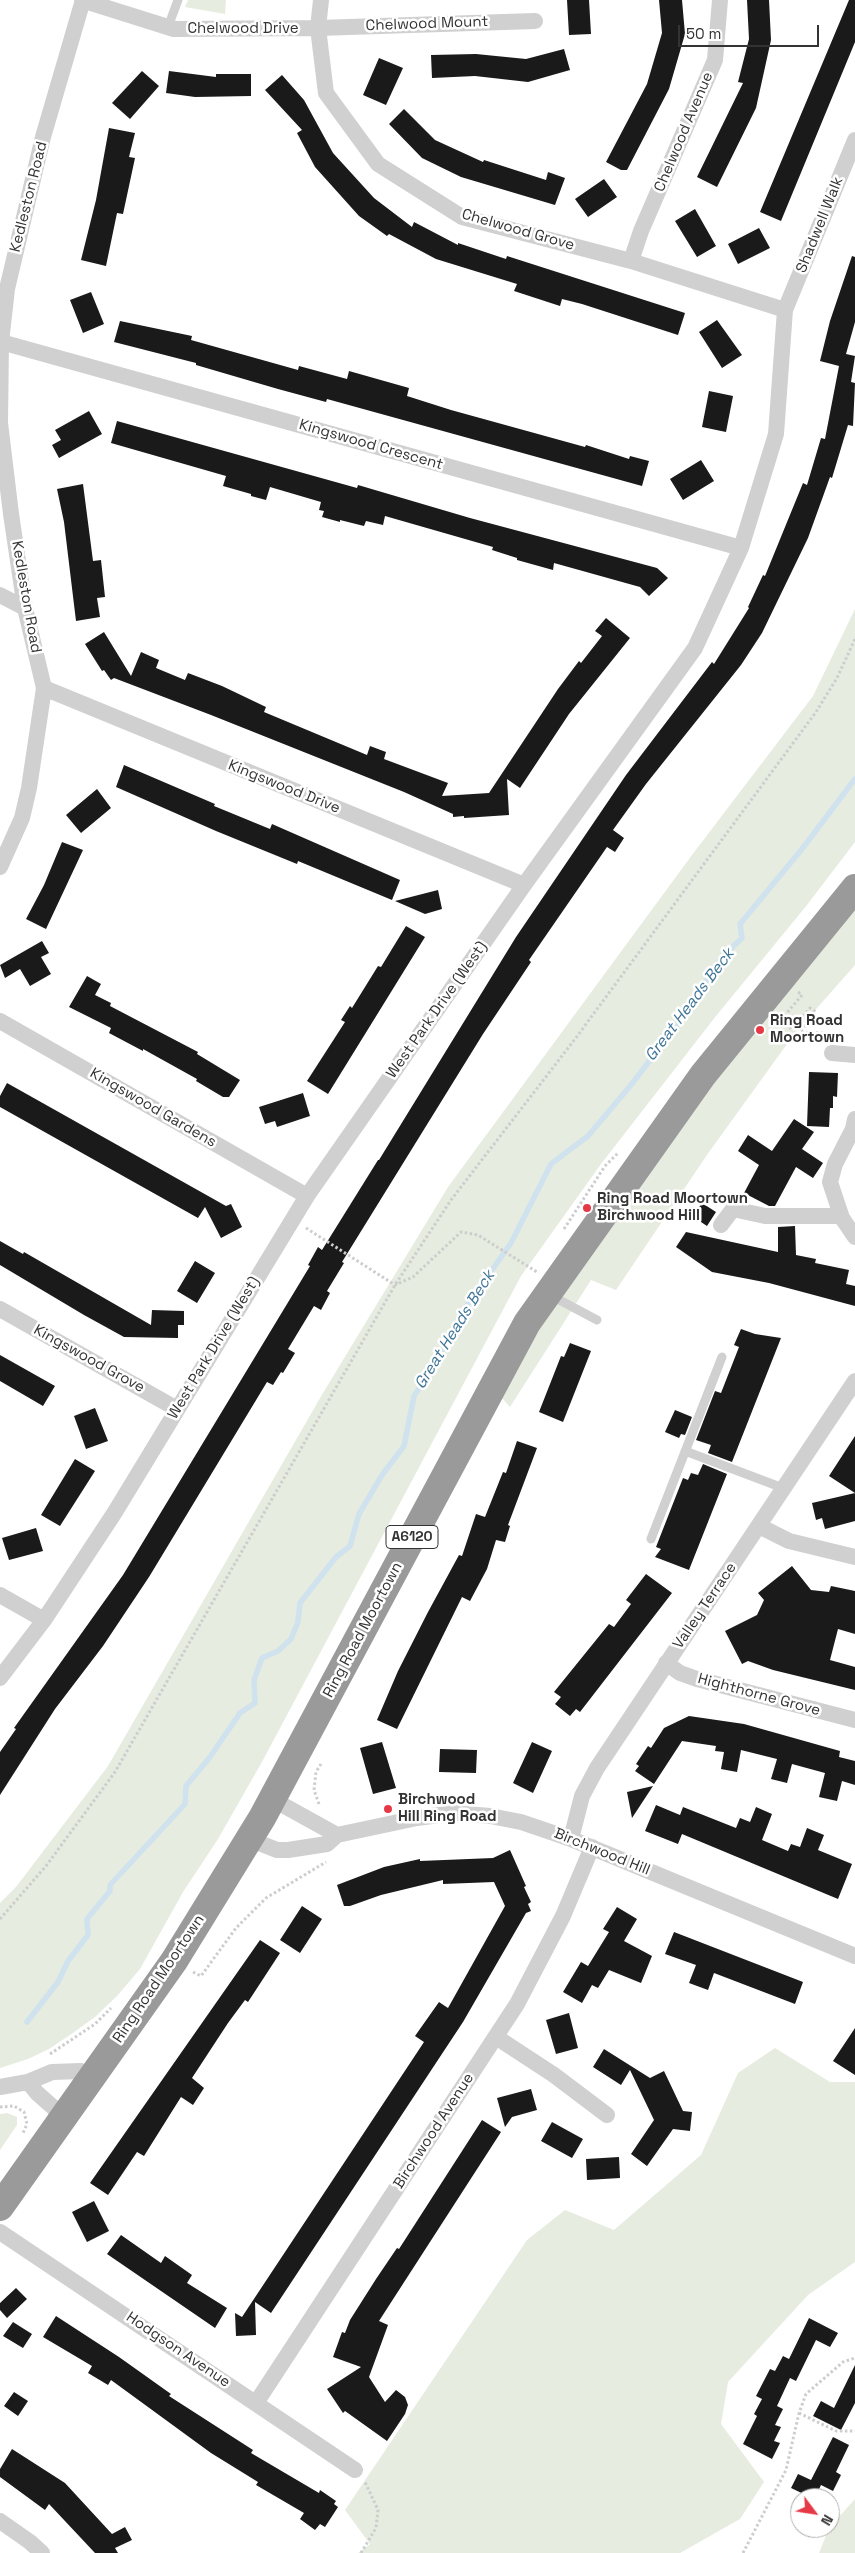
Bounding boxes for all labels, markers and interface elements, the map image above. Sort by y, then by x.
street label: Chelwood Mount [365,13,489,35]
scale bar [680,15,821,47]
street label: Chelwood Drive [187,20,299,38]
text: 50 m [686,24,721,43]
street label: Chelwood Avenue [651,69,717,195]
street label: Kedleston Road [7,140,51,254]
street label: Shadwell Walk [793,174,847,276]
street label: Chelwood Grove [460,205,576,255]
street label: Kingswood Crescent [297,416,445,474]
street label: Kedleston Road [7,540,45,654]
street label: Kingswood Drive [225,756,343,818]
street label: West Park Drive (West) [383,938,491,1082]
water label: Great Heads Beck [641,945,739,1065]
place label: Ring Road Moortown [770,1012,844,1047]
marker: Ring Road Moortown [754,1024,766,1036]
street label: Kingswood Gardens [87,1064,219,1152]
place label: Ring Road Moortown Birchwood Hill [597,1190,748,1225]
marker: Ring Road Moortown Birchwood Hill [581,1202,593,1214]
water label: Great Heads Beck [411,1267,499,1393]
street label: West Park Drive (West) [164,1274,264,1422]
street label: Kingswood Grove [30,1321,148,1397]
road number: A6120 [386,1525,438,1548]
street label: Ring Road Moortown [320,1559,406,1701]
street label: Valley Terrace [670,1559,740,1653]
street label: Highthorne Grove [696,1670,822,1720]
place label: Birchwood Hill Ring Road [398,1791,496,1826]
marker: Birchwood Hill Ring Road [382,1803,394,1815]
street label: Birchwood Hill [551,1825,653,1879]
street label: Ring Road Moortown [109,1912,209,2046]
street label: Birchwood Avenue [390,2070,478,2192]
street label: Hodgson Avenue [123,2309,233,2391]
north arrow [790,2488,840,2538]
text: N [817,2512,837,2529]

